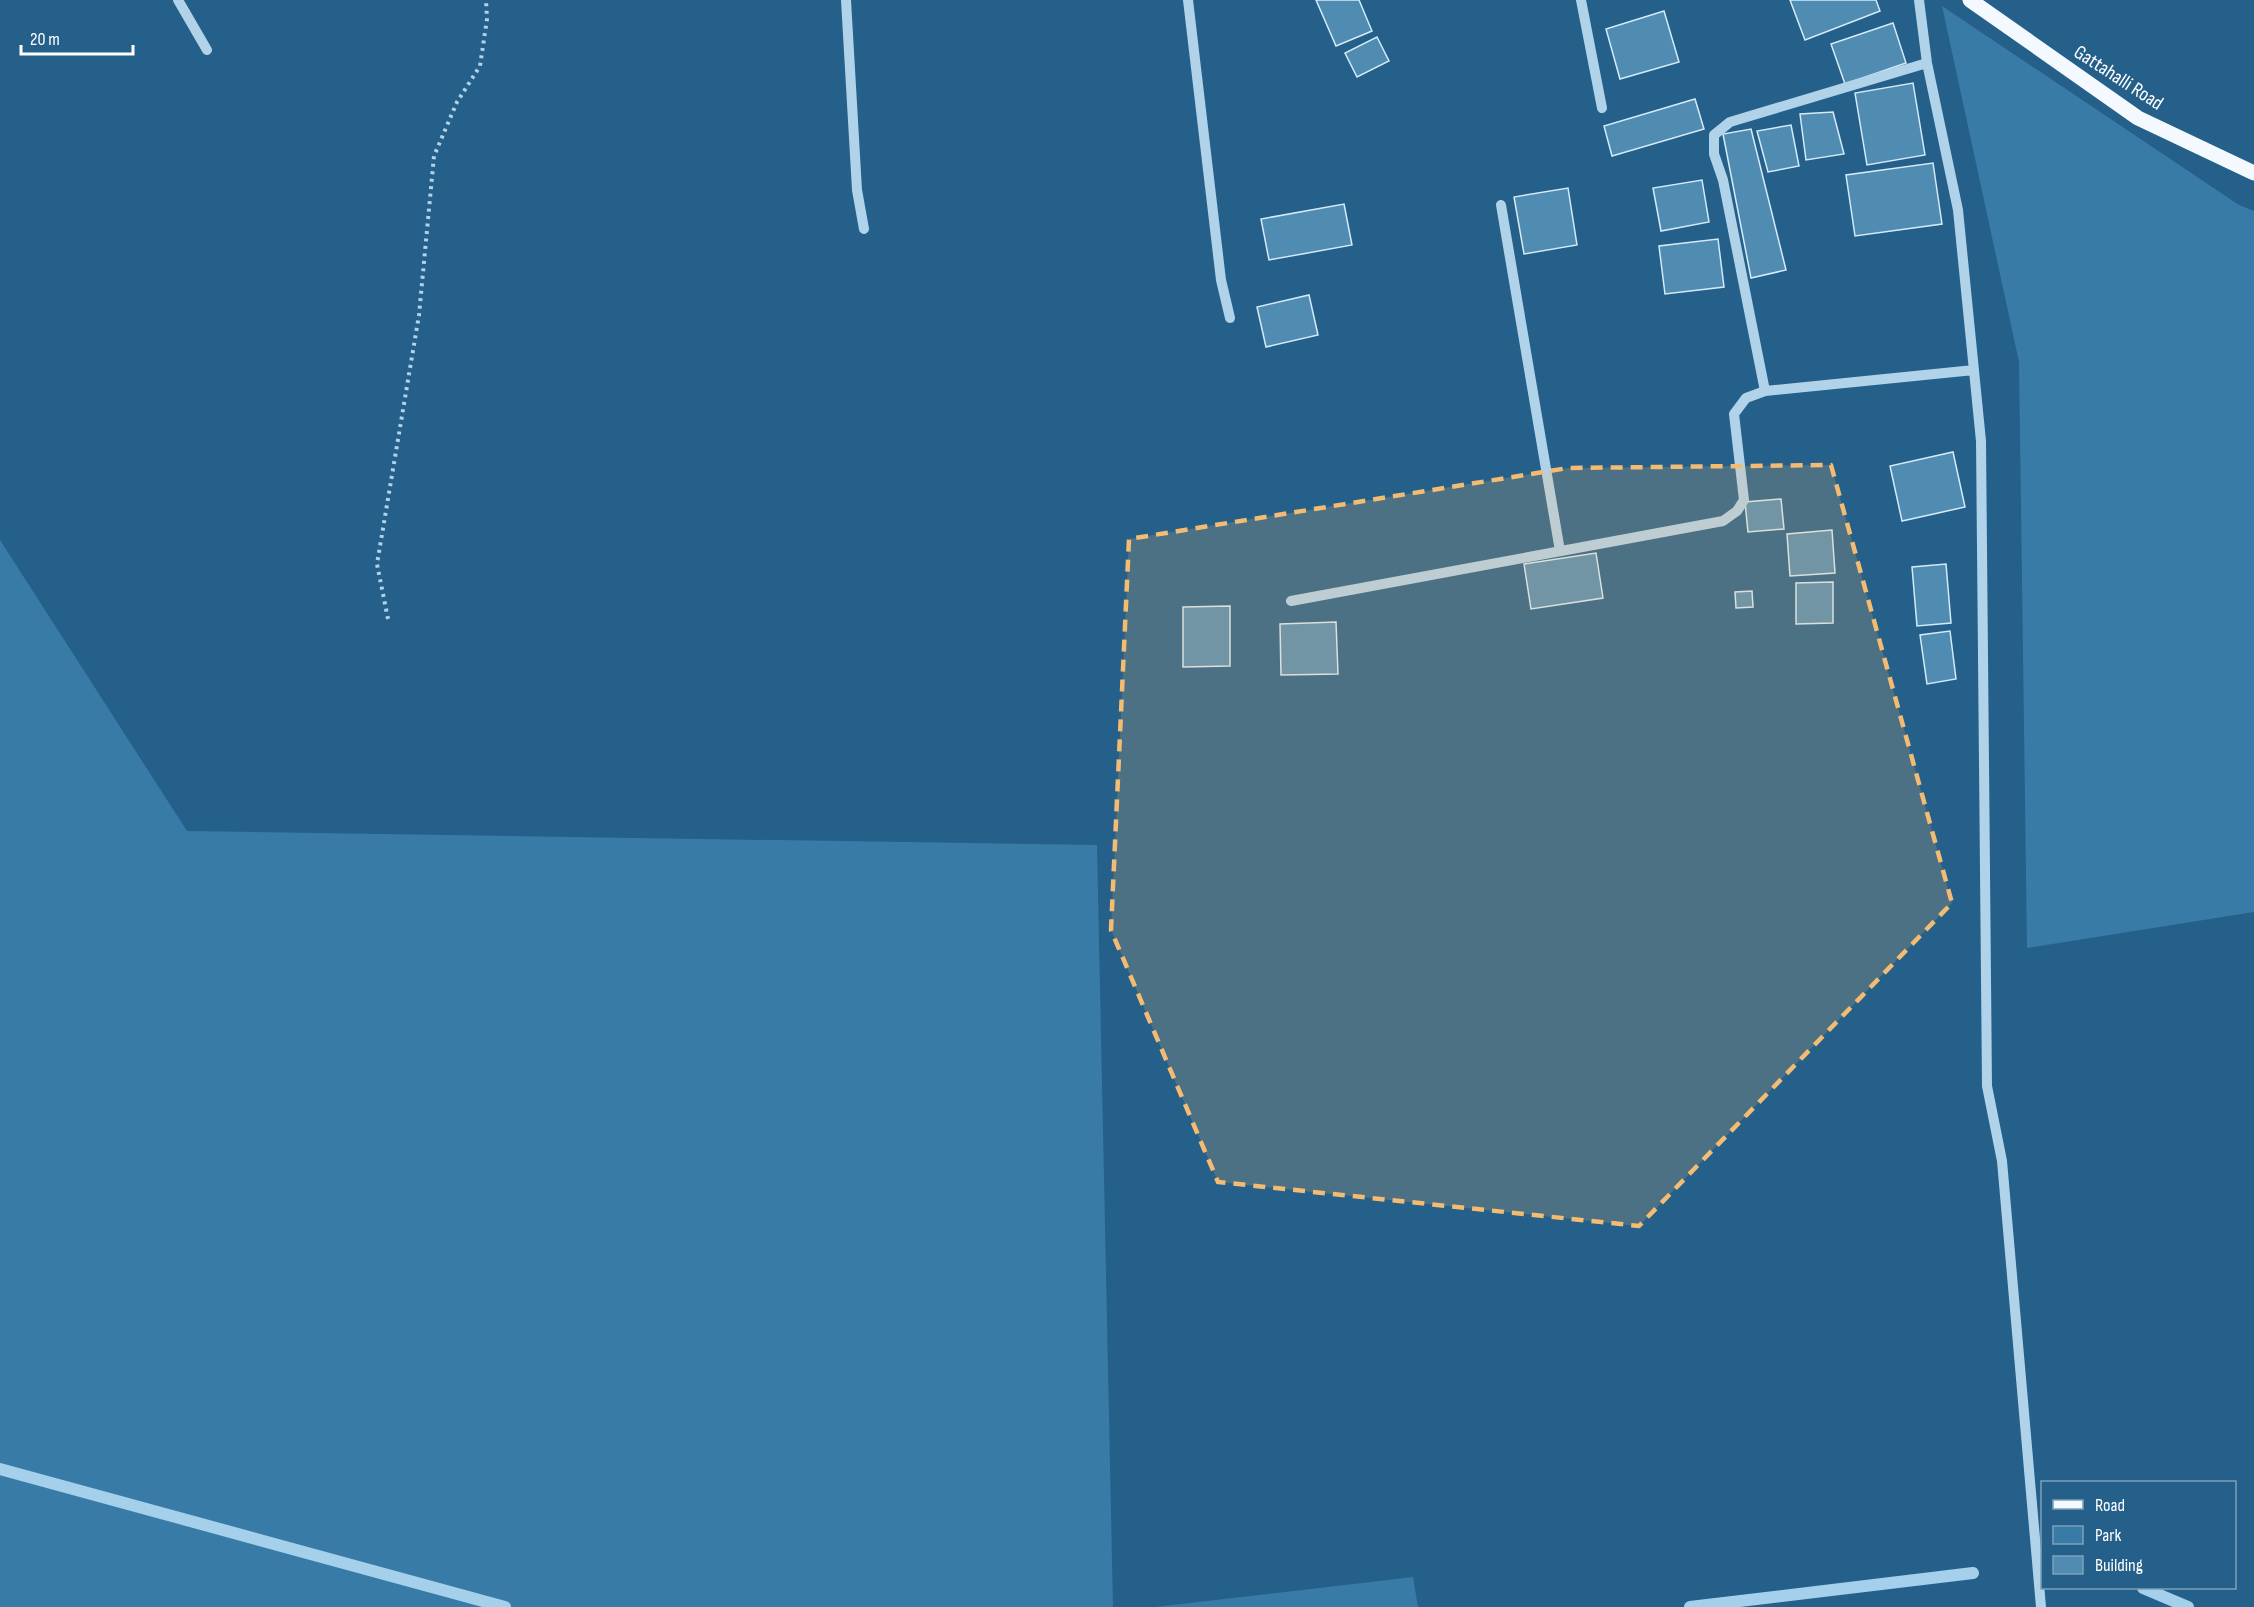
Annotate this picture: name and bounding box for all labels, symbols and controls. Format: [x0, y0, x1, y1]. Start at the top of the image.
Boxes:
scale bar [21, 18, 134, 56]
text: 20 m [30, 29, 60, 50]
street label: Gattahalli Road [2069, 40, 2168, 116]
legend [2041, 1481, 2236, 1589]
text: Road [2095, 1495, 2125, 1516]
text: Park [2095, 1525, 2121, 1546]
text: Building [2095, 1555, 2143, 1576]

